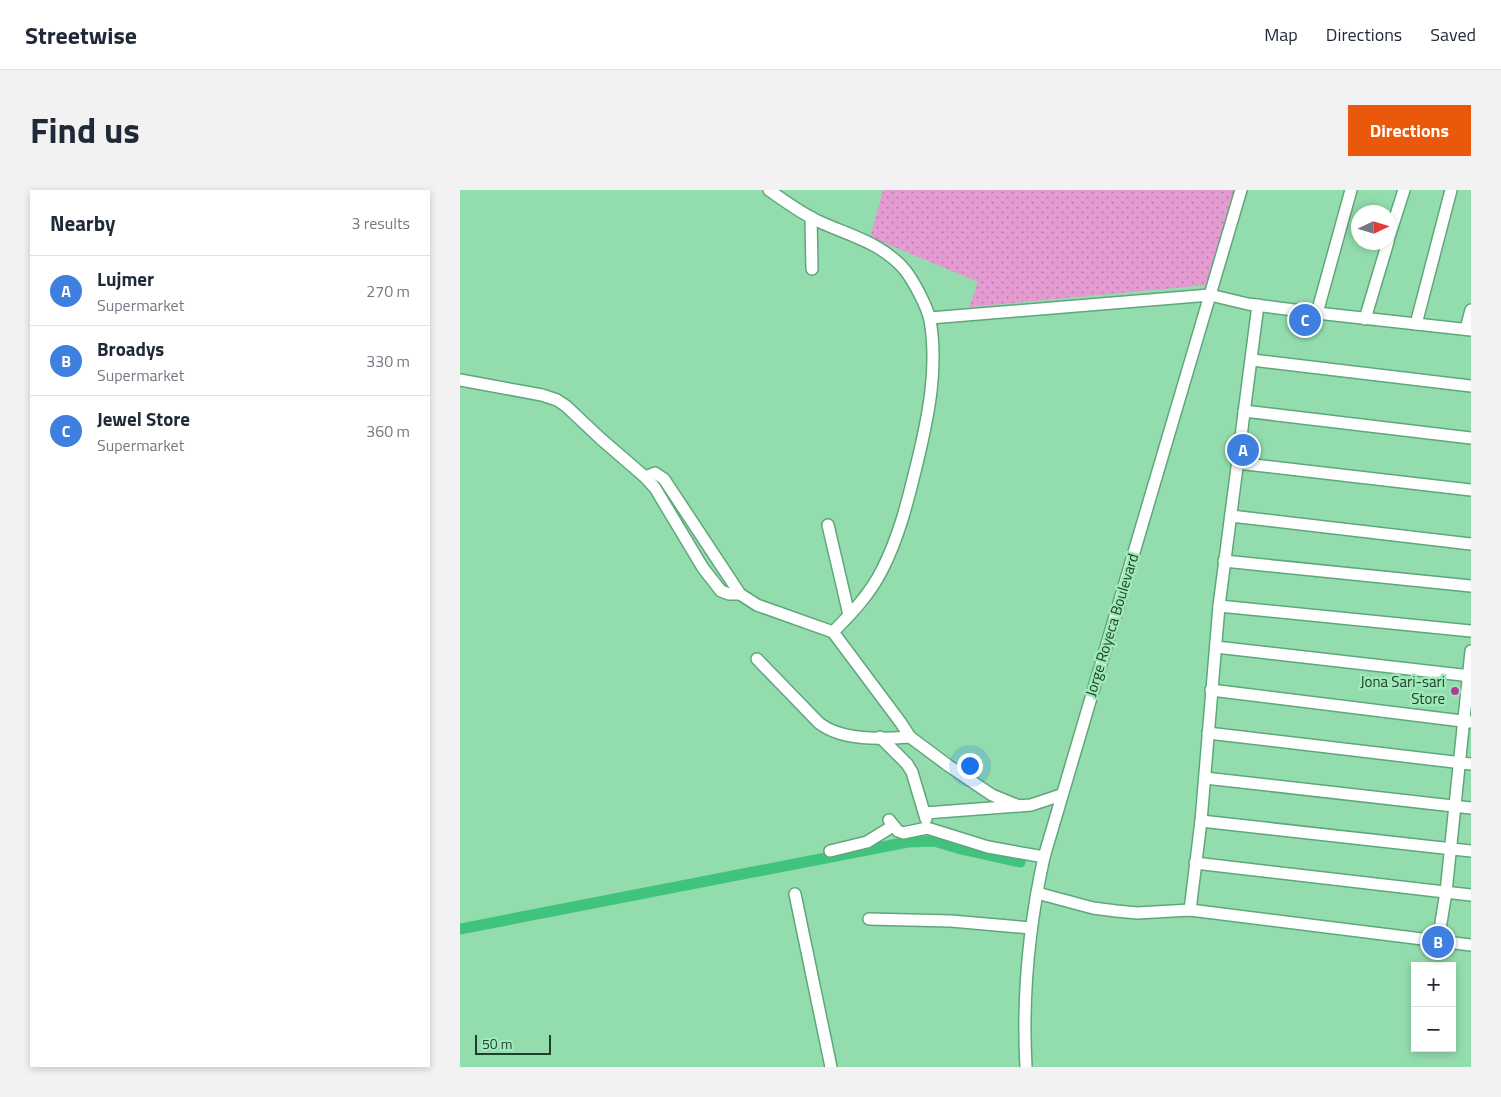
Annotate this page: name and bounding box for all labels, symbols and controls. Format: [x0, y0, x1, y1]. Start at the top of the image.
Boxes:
text: Streetwise [25, 17, 137, 53]
text: Map [1264, 21, 1298, 48]
text: Directions [1326, 21, 1402, 48]
text: Saved [1430, 21, 1476, 48]
text: Find us [30, 103, 140, 157]
button: Directions [1348, 105, 1471, 156]
north arrow [1351, 205, 1396, 250]
text: Nearby [50, 207, 115, 239]
text: 3 results [351, 211, 410, 235]
text: Lujmer [97, 264, 154, 293]
text: A [61, 279, 71, 303]
text: 270 m [366, 279, 410, 303]
text: Supermarket [97, 293, 184, 317]
pin: C [1289, 301, 1321, 339]
text: Broadys [97, 334, 164, 363]
text: B [61, 349, 71, 373]
text: 330 m [366, 349, 410, 373]
text: Supermarket [97, 363, 184, 387]
text: Jewel Store [97, 404, 190, 433]
text: C [62, 419, 70, 443]
text: 360 m [366, 419, 410, 443]
pin: A [1227, 431, 1259, 469]
text: Supermarket [97, 433, 184, 457]
street label: Jorge Royeca Boulevard [1079, 551, 1144, 699]
place label: Jona Sari-sari Store [1360, 670, 1445, 710]
marker: Jona Sari-sari Store [1449, 685, 1461, 697]
your location [957, 753, 983, 779]
pin: B [1422, 923, 1454, 961]
map controls [1411, 962, 1456, 1052]
button: + [1411, 962, 1456, 1007]
button: − [1411, 1007, 1456, 1052]
scale bar [475, 1032, 551, 1055]
text: 50 m [482, 1033, 512, 1054]

